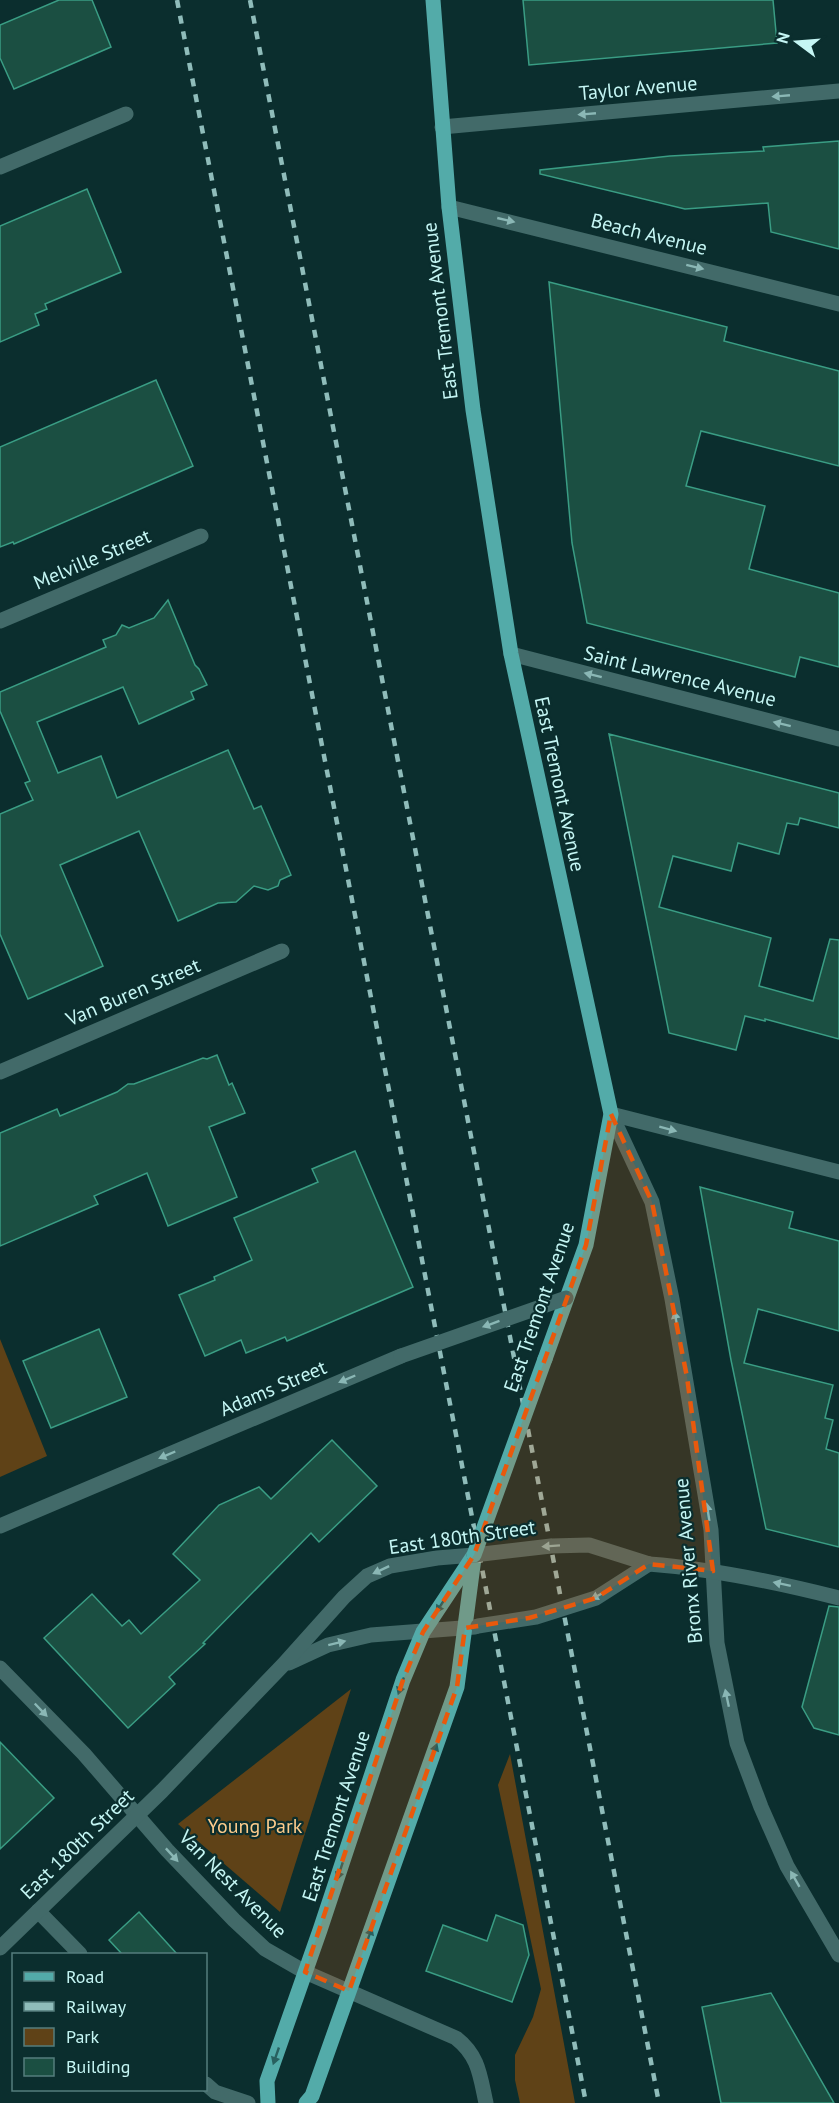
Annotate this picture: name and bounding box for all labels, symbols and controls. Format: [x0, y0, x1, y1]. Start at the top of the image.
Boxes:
north arrow [767, 12, 827, 72]
text: N [772, 30, 794, 46]
street label: Taylor Avenue [578, 70, 698, 106]
one-way arrow [771, 91, 790, 101]
one-way arrow [577, 109, 596, 119]
street label: Beach Avenue [588, 207, 710, 261]
one-way arrow [497, 216, 516, 225]
street label: East Tremont Avenue [416, 221, 464, 401]
one-way arrow [686, 263, 704, 273]
street label: Melville Street [29, 523, 155, 595]
street label: Saint Lawrence Avenue [581, 640, 779, 712]
one-way arrow [584, 670, 603, 680]
street label: East Tremont Avenue [529, 694, 591, 874]
one-way arrow [773, 719, 791, 728]
street label: Van Buren Street [61, 952, 204, 1032]
one-way arrow [659, 1125, 677, 1135]
street label: East Tremont Avenue [498, 1218, 580, 1396]
one-way arrow [671, 1310, 680, 1329]
one-way arrow [482, 1320, 500, 1330]
street label: Adams Street [216, 1354, 330, 1422]
one-way arrow [338, 1375, 356, 1384]
one-way arrow [158, 1450, 176, 1460]
street label: Bronx River Avenue [668, 1477, 708, 1645]
one-way arrow [703, 1503, 712, 1522]
street label: East 180th Street [387, 1514, 537, 1560]
one-way arrow [542, 1541, 561, 1551]
one-way arrow [372, 1566, 389, 1575]
one-way arrow [773, 1579, 792, 1588]
one-way arrow [590, 1590, 607, 1600]
one-way arrow [436, 1597, 447, 1613]
one-way arrow [328, 1637, 346, 1647]
one-way arrow [396, 1678, 406, 1696]
one-way arrow [721, 1688, 731, 1707]
one-way arrow [33, 1703, 47, 1717]
street label: East Tremont Avenue [296, 1727, 376, 1905]
one-way arrow [430, 1743, 440, 1761]
street label: East 180th Street [15, 1783, 139, 1905]
park label: Young Park [208, 1813, 303, 1839]
street label: Van Nest Avenue [173, 1824, 293, 1944]
one-way arrow [164, 1847, 178, 1861]
one-way arrow [334, 1863, 344, 1881]
one-way arrow [790, 1871, 800, 1888]
one-way arrow [365, 1927, 375, 1945]
legend [12, 1953, 207, 2091]
text: Road [66, 1965, 104, 1988]
text: Railway [66, 1995, 127, 2018]
text: Park [66, 2025, 99, 2048]
one-way arrow [270, 2047, 280, 2065]
text: Building [66, 2055, 130, 2078]

